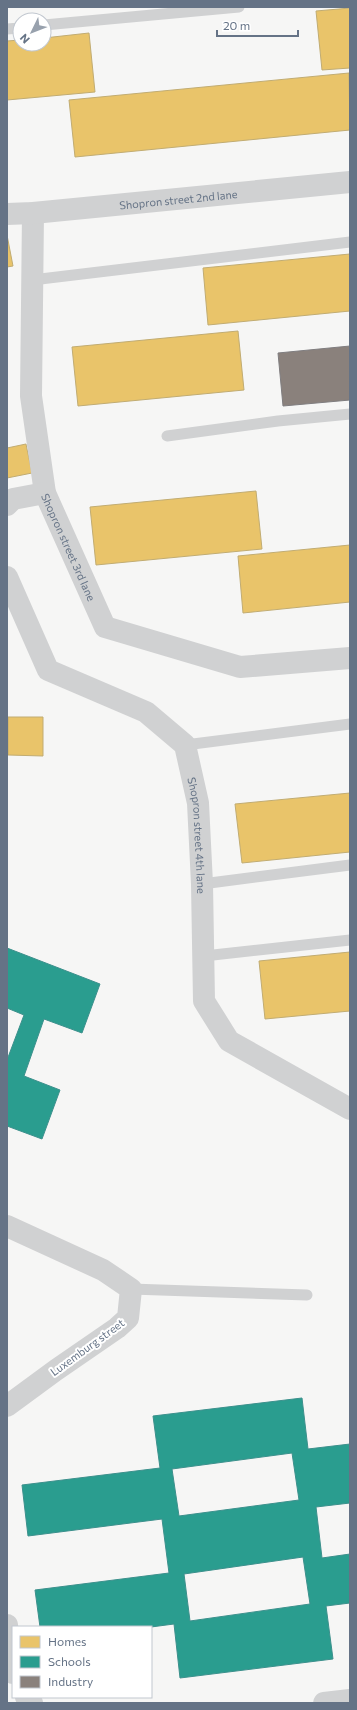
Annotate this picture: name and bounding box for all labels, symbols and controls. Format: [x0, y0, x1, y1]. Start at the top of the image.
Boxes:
north arrow [12, 12, 52, 52]
scale bar [217, 12, 298, 38]
text: 20 m [223, 18, 250, 32]
text: N [17, 32, 32, 47]
street label: Shopron street 2nd lane [119, 187, 238, 211]
street label: Shopron street 3rd lane [39, 491, 99, 603]
street label: Shopron street 4th lane [186, 776, 209, 894]
street label: Luxemburg street [47, 1316, 127, 1378]
legend [12, 1626, 152, 1698]
text: Homes [48, 1634, 86, 1648]
text: Schools [48, 1654, 91, 1668]
text: Industry [48, 1674, 93, 1688]

